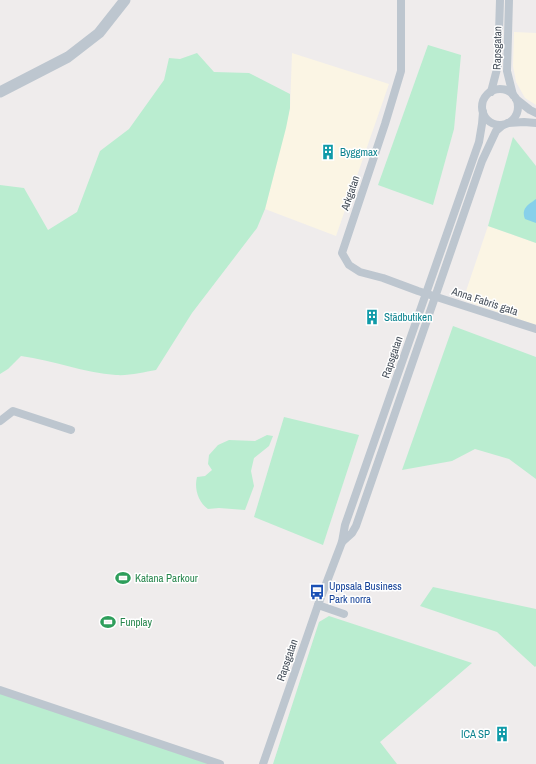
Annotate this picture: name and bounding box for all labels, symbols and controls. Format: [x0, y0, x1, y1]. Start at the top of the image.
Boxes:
street label: Rapsgatan [490, 26, 504, 70]
building icon: Byggmax [319, 143, 337, 161]
place label: Byggmax [340, 145, 378, 159]
street label: Arkgatan [337, 174, 362, 213]
street label: Anna Fabris gata [449, 283, 520, 318]
building icon: Städbutiken [363, 308, 381, 326]
place label: Städbutiken [384, 310, 432, 324]
street label: Rapsgatan [378, 334, 406, 380]
sports icon: Katana Parkour [114, 569, 132, 587]
place label: Katana Parkour [135, 571, 198, 585]
place label: Uppsala Business Park norra [329, 579, 402, 606]
bus stop icon: Uppsala Business Park norra [308, 583, 326, 601]
sports icon: Funplay [99, 613, 117, 631]
place label: Funplay [120, 615, 153, 629]
street label: Rapsgatan [273, 637, 301, 683]
building icon: ICA SP [493, 725, 511, 743]
place label: ICA SP [461, 727, 490, 741]

